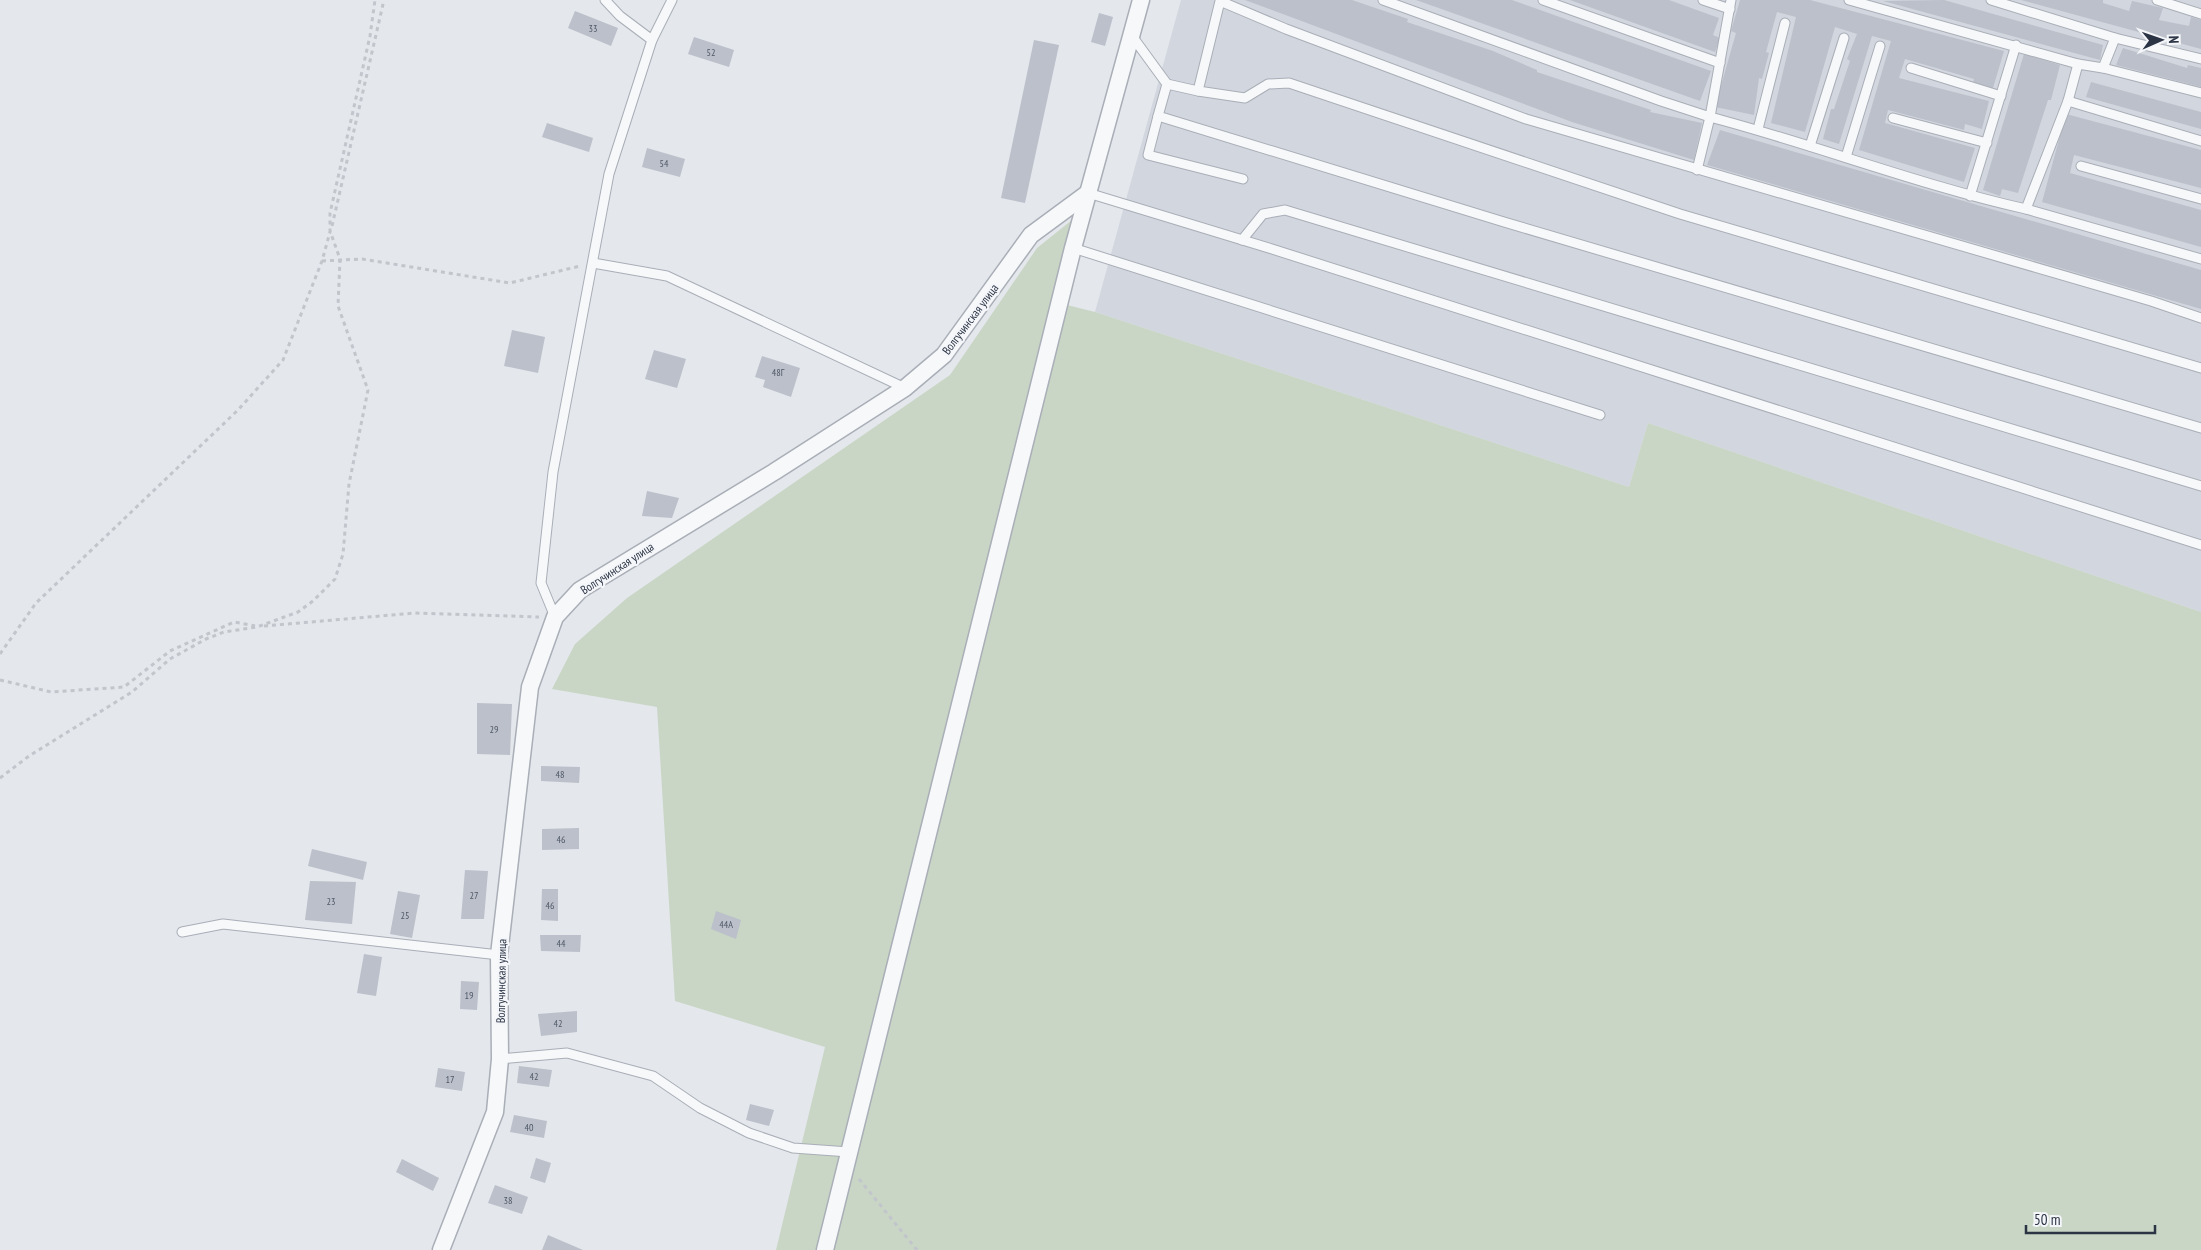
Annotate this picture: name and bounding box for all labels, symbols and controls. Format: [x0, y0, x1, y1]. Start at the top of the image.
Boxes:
north arrow [2136, 15, 2186, 65]
house number: 33 [589, 22, 598, 35]
text: N [2165, 35, 2183, 44]
house number: 52 [707, 46, 716, 59]
house number: 54 [660, 157, 669, 170]
street label: Волгучинская улица [939, 281, 1002, 357]
house number: 48Г [772, 366, 785, 379]
street label: Волгучинская улица [577, 539, 657, 597]
house number: 29 [490, 723, 499, 736]
house number: 48 [556, 768, 565, 781]
house number: 46 [557, 833, 566, 846]
house number: 27 [470, 889, 479, 902]
house number: 23 [327, 895, 336, 908]
house number: 46 [546, 899, 555, 912]
house number: 25 [401, 909, 410, 922]
house number: 44А [719, 918, 733, 931]
house number: 44 [557, 937, 566, 950]
street label: Волгучинская улица [493, 938, 509, 1023]
house number: 19 [465, 989, 474, 1002]
house number: 42 [554, 1017, 563, 1030]
house number: 42 [530, 1070, 539, 1083]
house number: 17 [446, 1073, 455, 1086]
house number: 40 [525, 1121, 534, 1134]
house number: 38 [504, 1194, 513, 1207]
scale bar [2026, 1202, 2155, 1234]
text: 50 m [2034, 1210, 2060, 1229]

